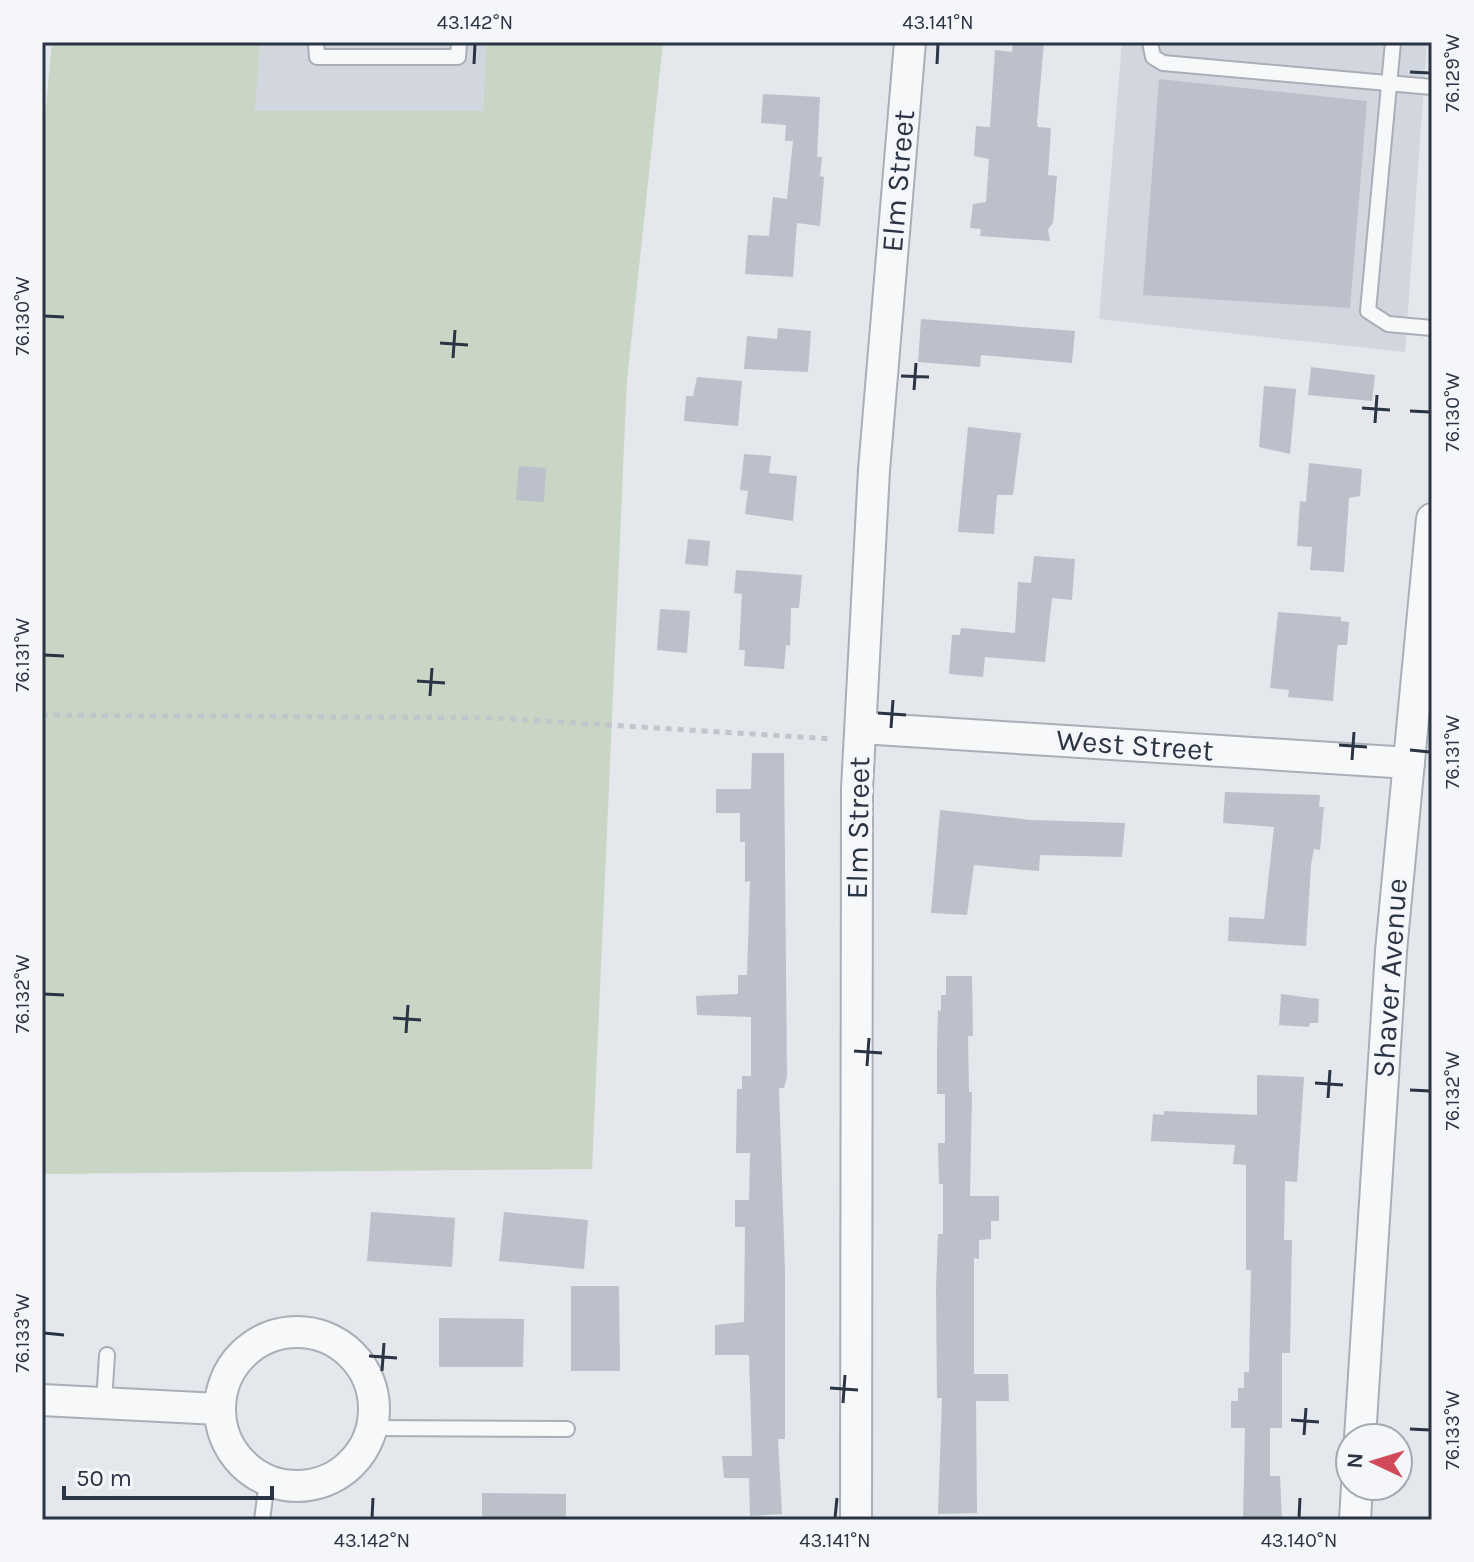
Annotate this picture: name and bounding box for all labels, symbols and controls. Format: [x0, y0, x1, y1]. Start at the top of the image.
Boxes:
text: 43.142°N [437, 11, 513, 34]
text: 43.141°N [902, 11, 974, 34]
text: 76.129°W [1441, 33, 1464, 112]
street label: Elm Street [874, 108, 922, 254]
text: 76.130°W [11, 276, 34, 356]
text: 76.130°W [1441, 372, 1464, 452]
text: 76.131°W [11, 618, 34, 692]
text: 76.131°W [1441, 715, 1464, 789]
street label: West Street [1055, 722, 1215, 768]
street label: Elm Street [839, 756, 877, 900]
street label: Shaver Avenue [1365, 877, 1415, 1079]
text: 76.132°W [11, 954, 34, 1034]
text: 76.132°W [1441, 1051, 1464, 1131]
text: 76.133°W [11, 1293, 34, 1373]
text: 76.133°W [1441, 1390, 1464, 1470]
north arrow [1334, 1422, 1414, 1502]
scale bar [64, 1450, 272, 1500]
text: N [1342, 1452, 1369, 1469]
text: 50 m [76, 1464, 132, 1492]
text: 43.142°N [334, 1529, 410, 1552]
text: 43.141°N [799, 1529, 871, 1552]
text: 43.140°N [1261, 1529, 1337, 1552]

